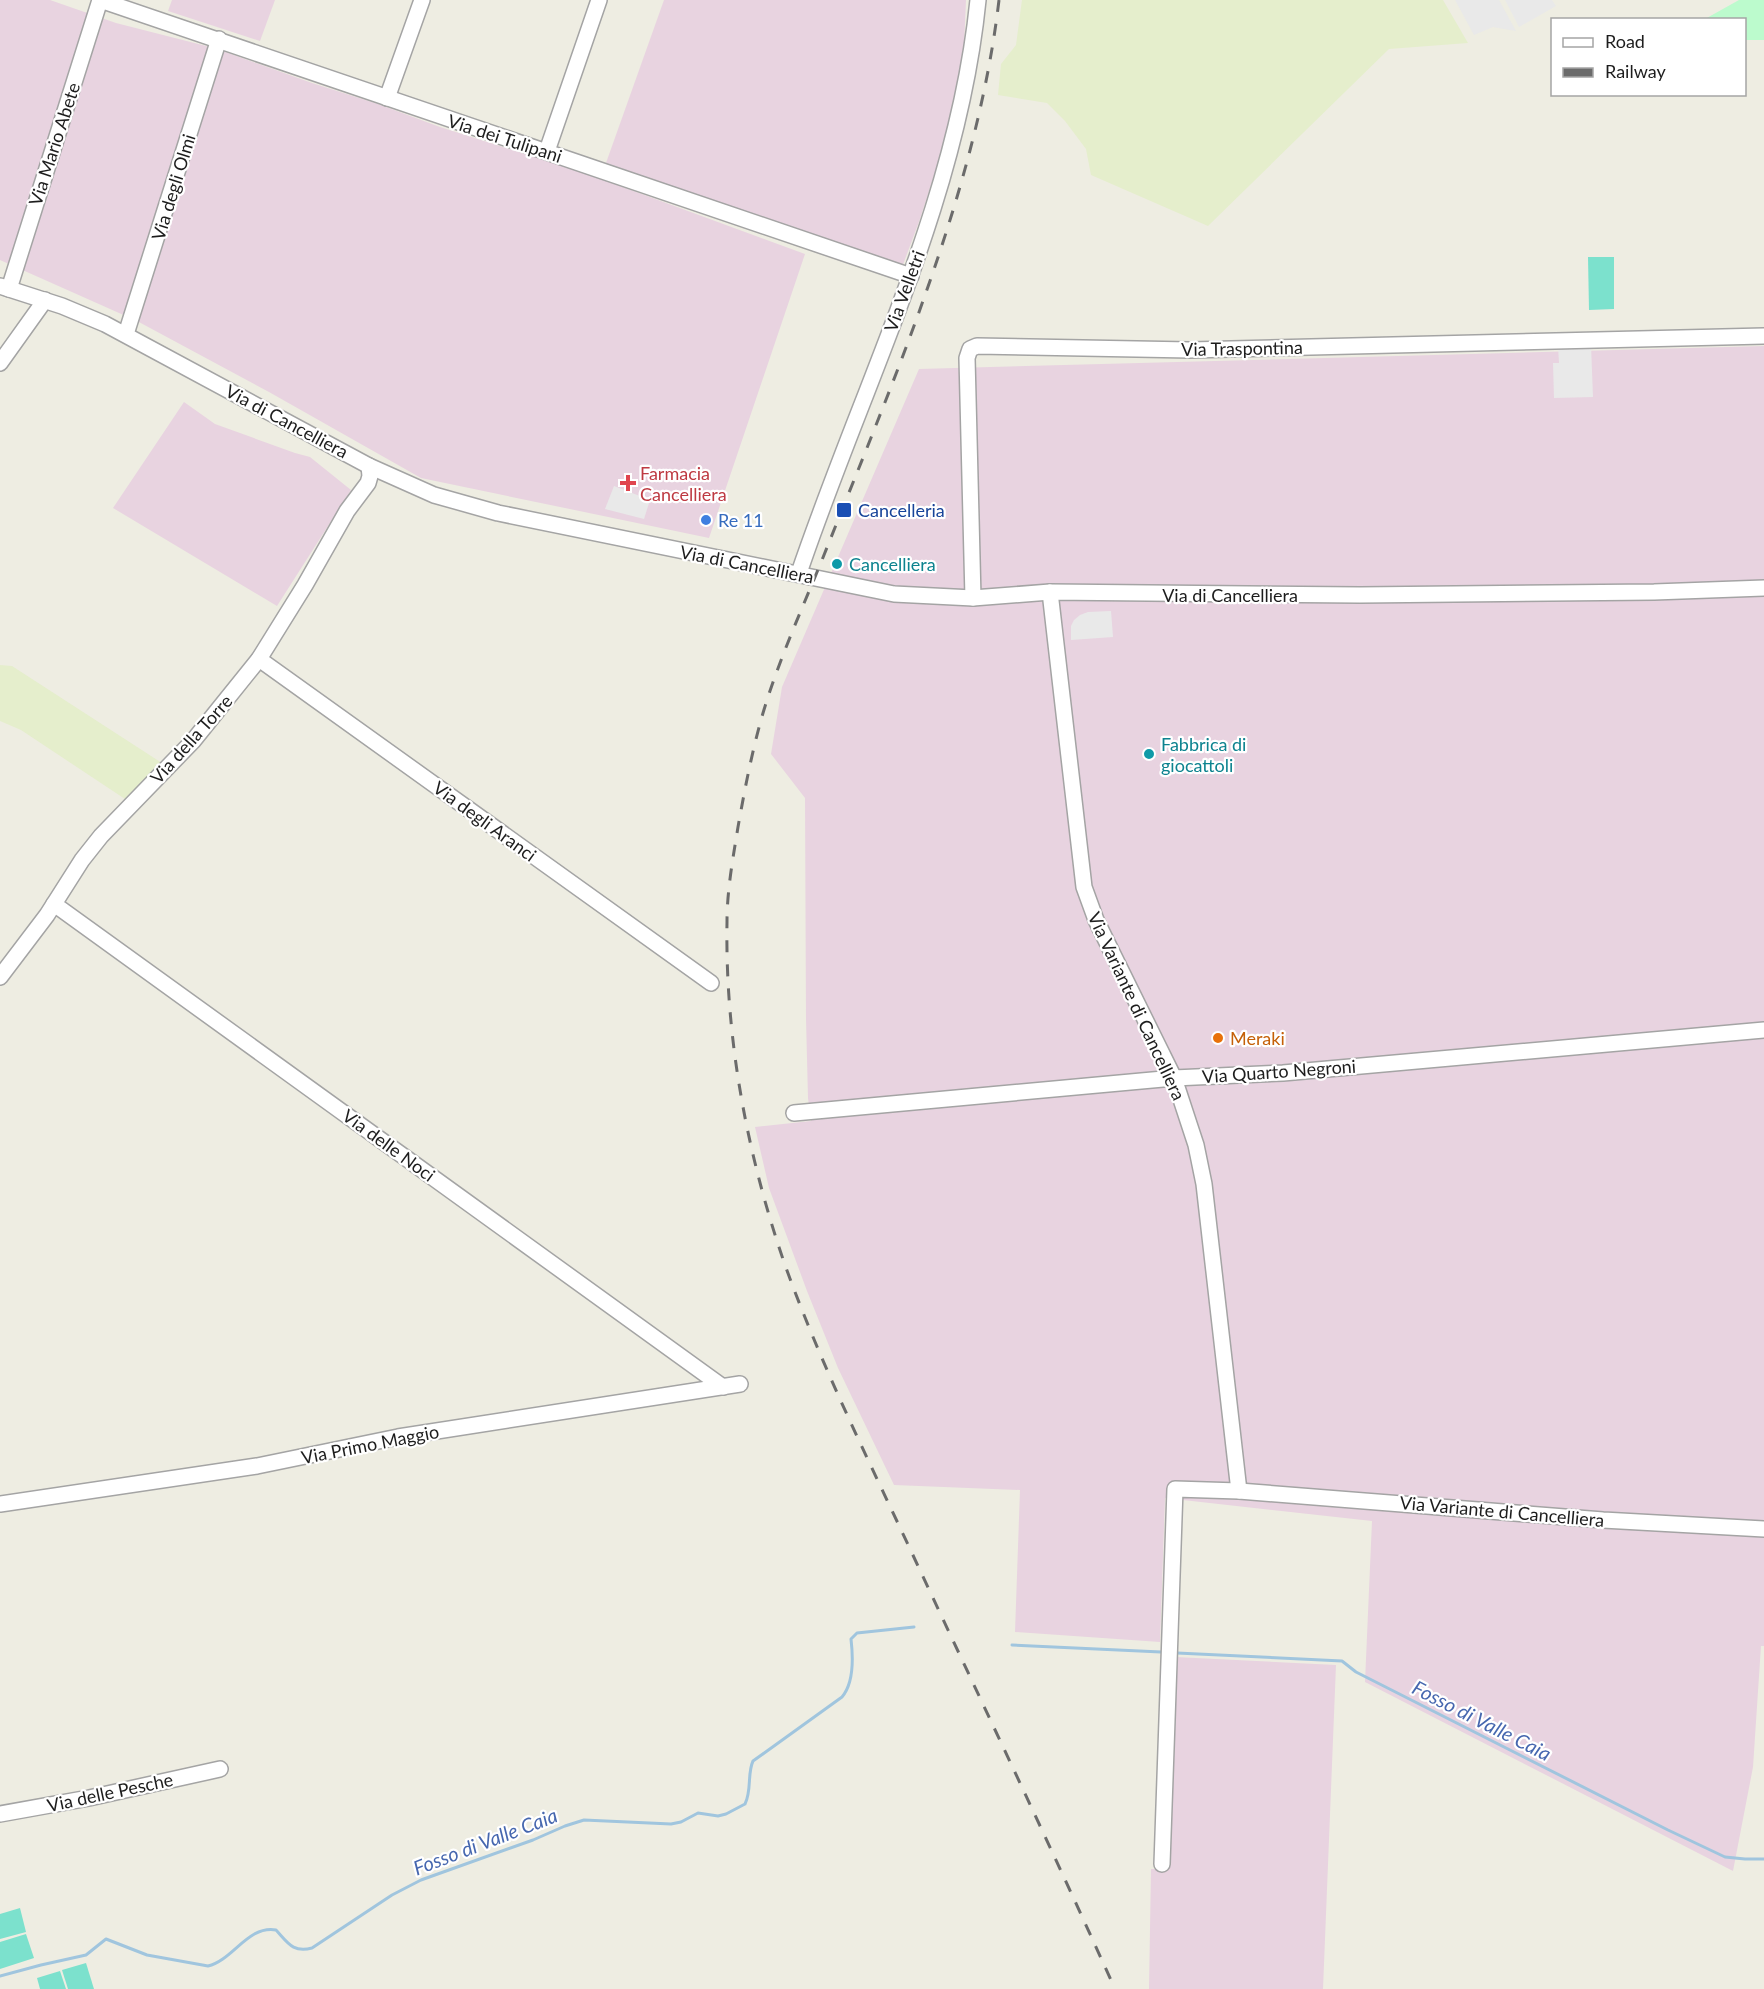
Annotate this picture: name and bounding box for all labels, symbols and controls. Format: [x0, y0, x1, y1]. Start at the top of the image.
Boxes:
legend [1551, 18, 1746, 96]
text: Road [1605, 30, 1645, 52]
text: Railway [1605, 60, 1666, 82]
street label: Via Mario Abete [24, 80, 84, 208]
street label: Via dei Tulipani [445, 109, 565, 167]
street label: Via degli Olmi [146, 131, 200, 243]
street label: Via Velletri [879, 247, 929, 335]
street label: Via Traspontina [1181, 336, 1303, 360]
street label: Via di Cancelliera [222, 379, 352, 463]
place label: Farmacia Cancelliera [640, 462, 727, 505]
marker: Farmacia Cancelliera [621, 476, 635, 490]
place label: Cancelleria [858, 499, 945, 521]
marker: Cancelleria [835, 501, 853, 519]
place label: Re 11 [718, 509, 764, 531]
marker: Re 11 [699, 513, 713, 527]
street label: Via di Cancelliera [678, 540, 816, 588]
place label: Cancelliera [849, 553, 936, 575]
marker: Cancelliera [830, 557, 844, 571]
street label: Via di Cancelliera [1162, 584, 1298, 606]
street label: Via della Torre [145, 690, 237, 788]
place label: Fabbrica di giocattoli [1161, 733, 1246, 776]
marker: Fabbrica di giocattoli [1142, 747, 1156, 761]
street label: Via degli Aranci [429, 776, 541, 866]
street label: Via Variante di Cancelliera [1084, 908, 1190, 1104]
place label: Meraki [1230, 1027, 1285, 1049]
marker: Meraki [1211, 1031, 1225, 1045]
street label: Via Quarto Negroni [1201, 1055, 1357, 1087]
street label: Via delle Noci [339, 1104, 439, 1186]
street label: Via Primo Maggio [299, 1420, 441, 1468]
street label: Via Variante di Cancelliera [1399, 1491, 1605, 1531]
water label: Fosso di Valle Caia [1409, 1675, 1555, 1765]
street label: Via delle Pesche [45, 1768, 175, 1816]
water label: Fosso di Valle Caia [410, 1802, 560, 1880]

